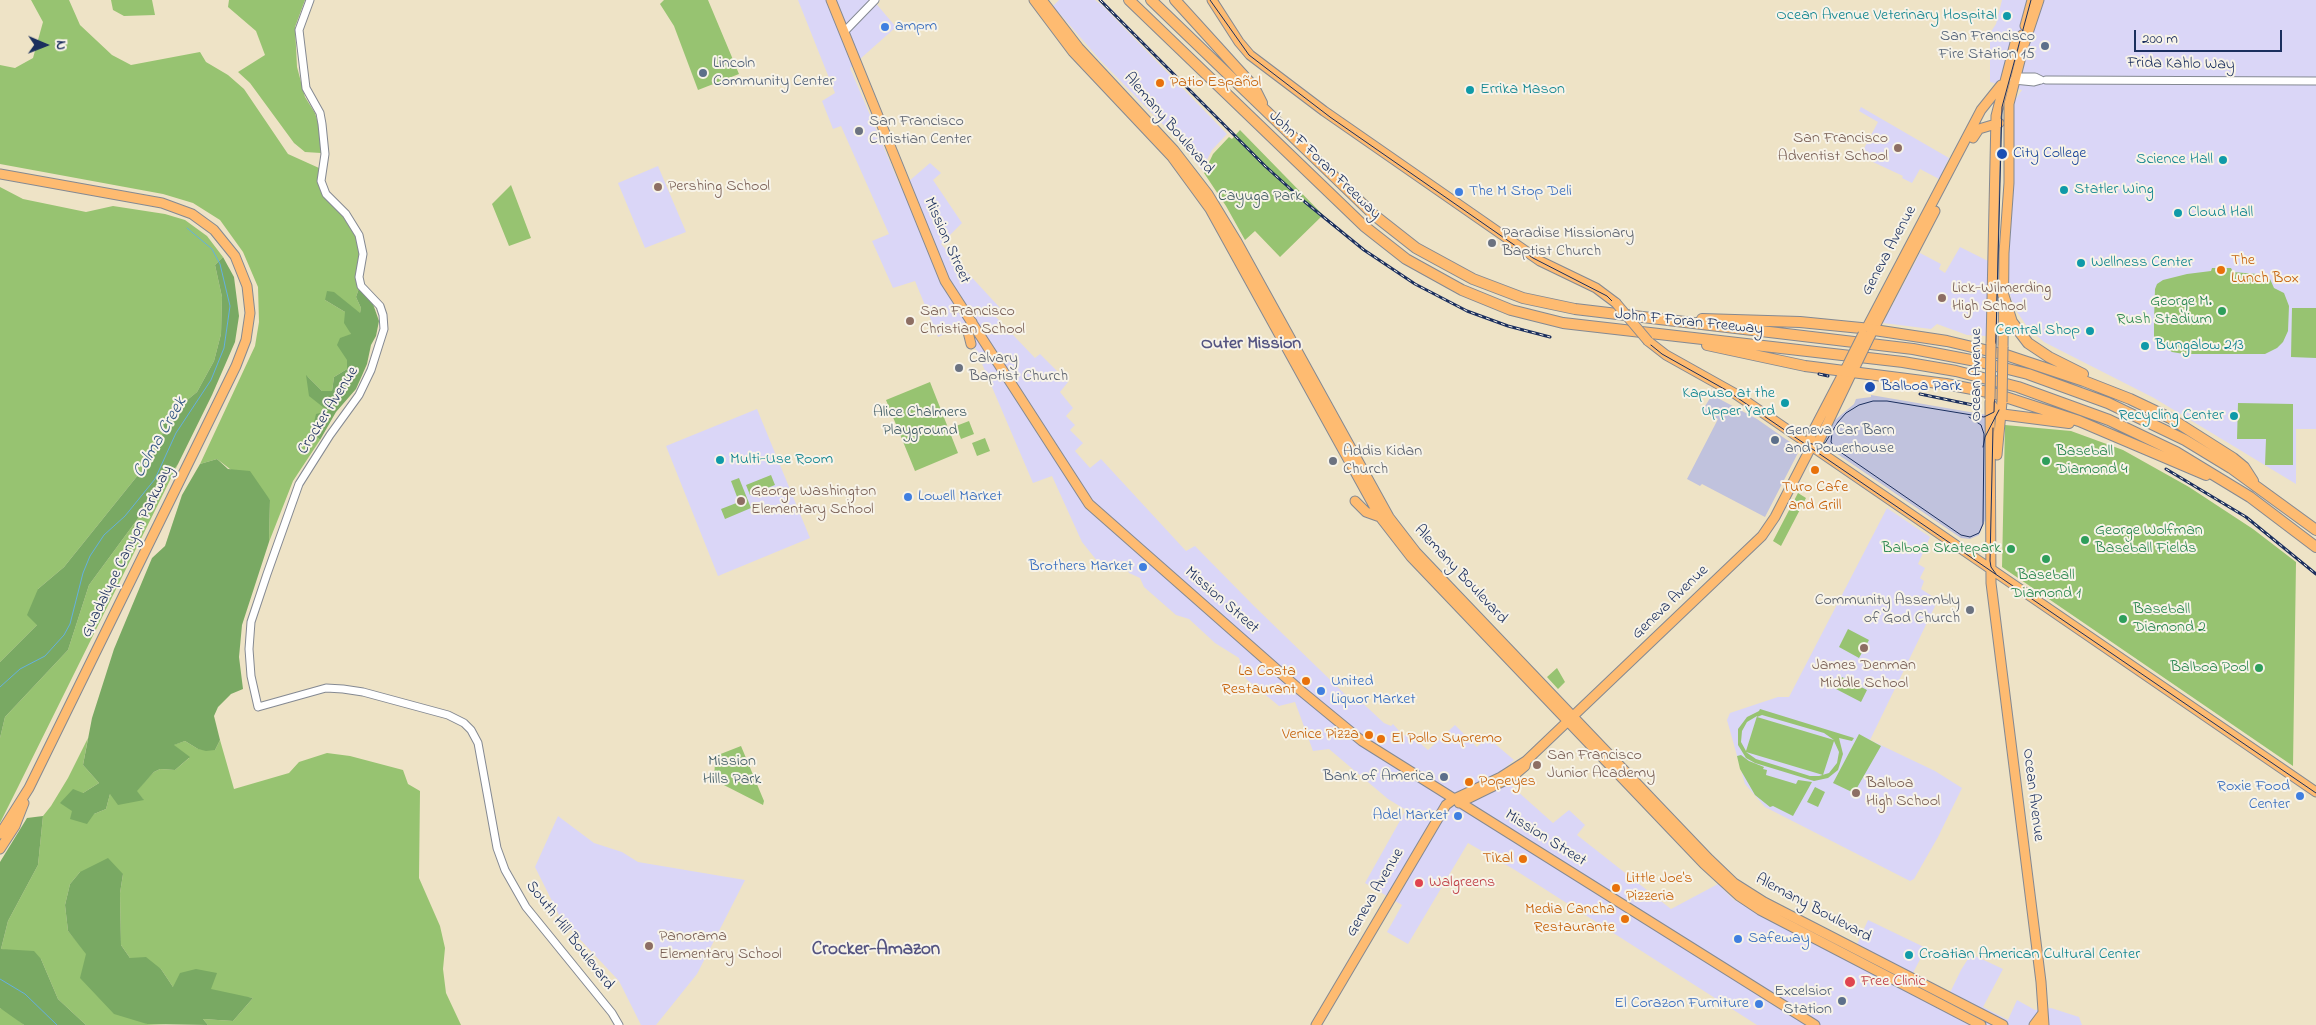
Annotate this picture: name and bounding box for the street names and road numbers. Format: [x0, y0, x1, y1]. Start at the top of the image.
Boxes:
street label: Frida Kahlo Way [2127, 54, 2235, 76]
street label: Alemany Boulevard [1119, 69, 1217, 179]
street label: John F Foran Freeway [1264, 107, 1384, 225]
street label: Mission Street [918, 195, 974, 287]
street label: Geneva Avenue [1858, 203, 1922, 299]
street label: John F Foran Freeway [1614, 306, 1764, 340]
street label: Ocean Avenue [1967, 328, 1987, 422]
street label: Crocker Avenue [294, 363, 364, 459]
street label: Guadalupe Canyon Parkway [78, 463, 178, 641]
street label: Alemany Boulevard [1409, 522, 1511, 628]
street label: Geneva Avenue [1629, 562, 1713, 644]
street label: Mission Street [1180, 563, 1262, 639]
street label: Ocean Avenue [2017, 748, 2047, 842]
street label: Mission Street [1501, 806, 1589, 872]
street label: Geneva Avenue [1343, 845, 1409, 941]
street label: Alemany Boulevard [1752, 870, 1874, 948]
street label: South Hill Boulevard [520, 878, 618, 994]

